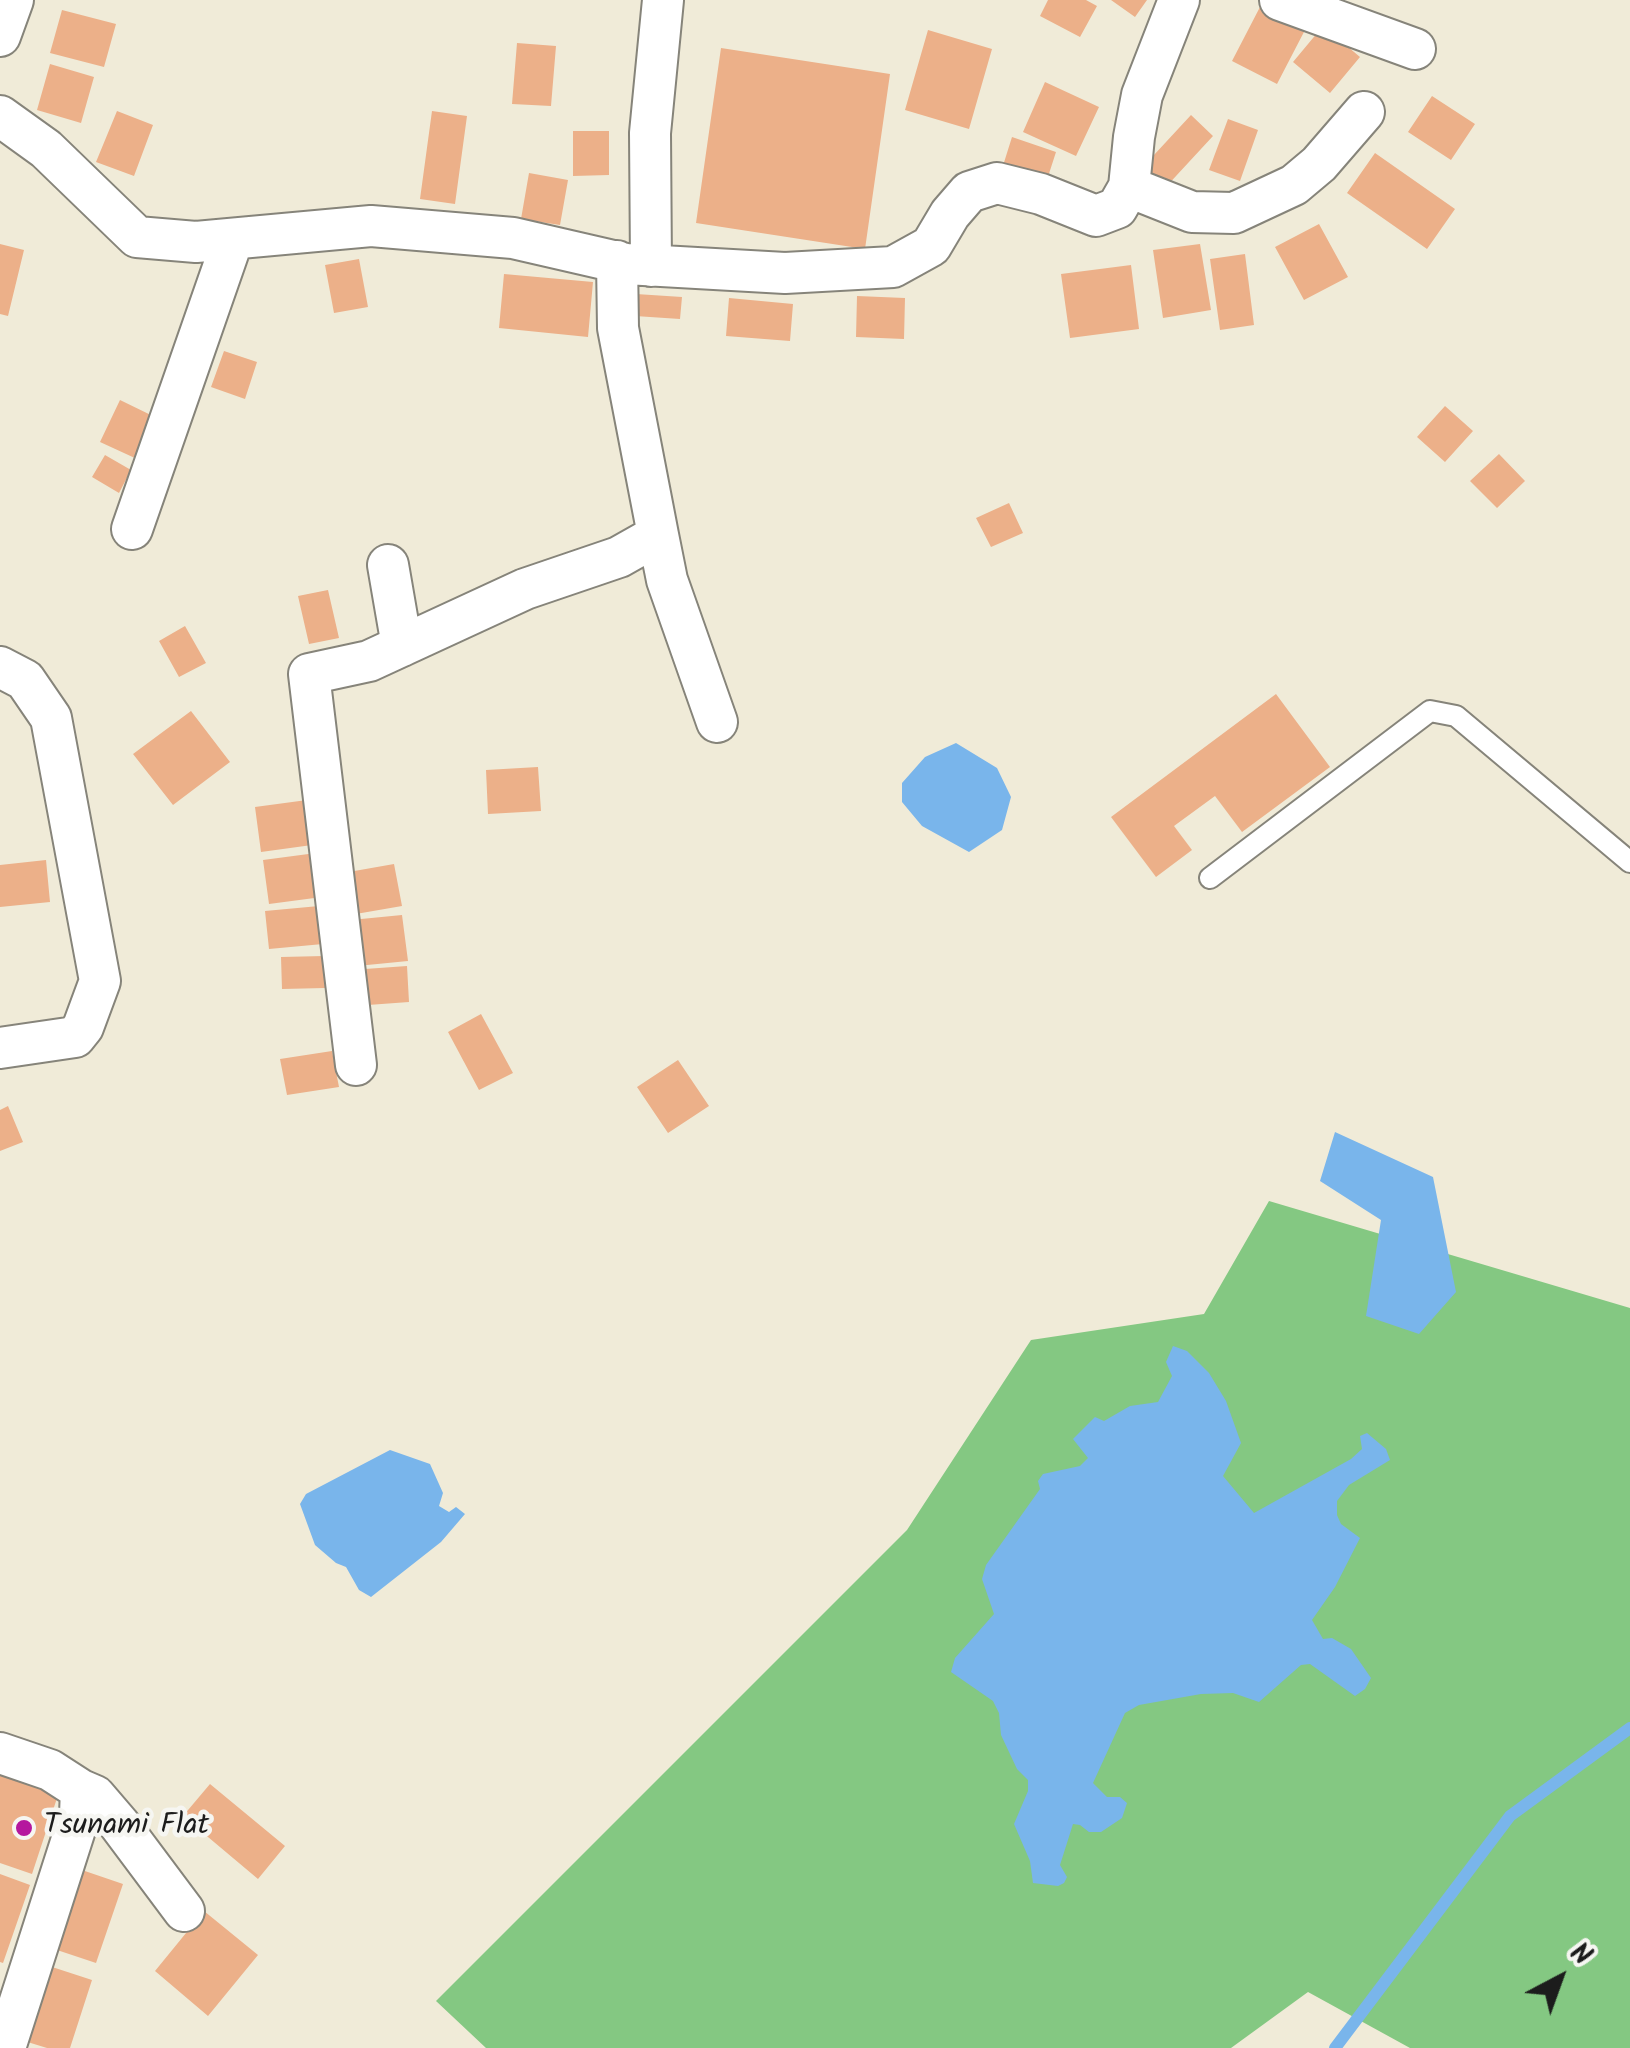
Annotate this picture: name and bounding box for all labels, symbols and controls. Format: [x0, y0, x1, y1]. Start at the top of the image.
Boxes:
place label: Tsunami Flat [44, 1810, 209, 1846]
marker: Tsunami Flat [13, 1817, 35, 1839]
north arrow [1510, 1928, 1610, 2028]
text: N [1559, 1932, 1601, 1978]

